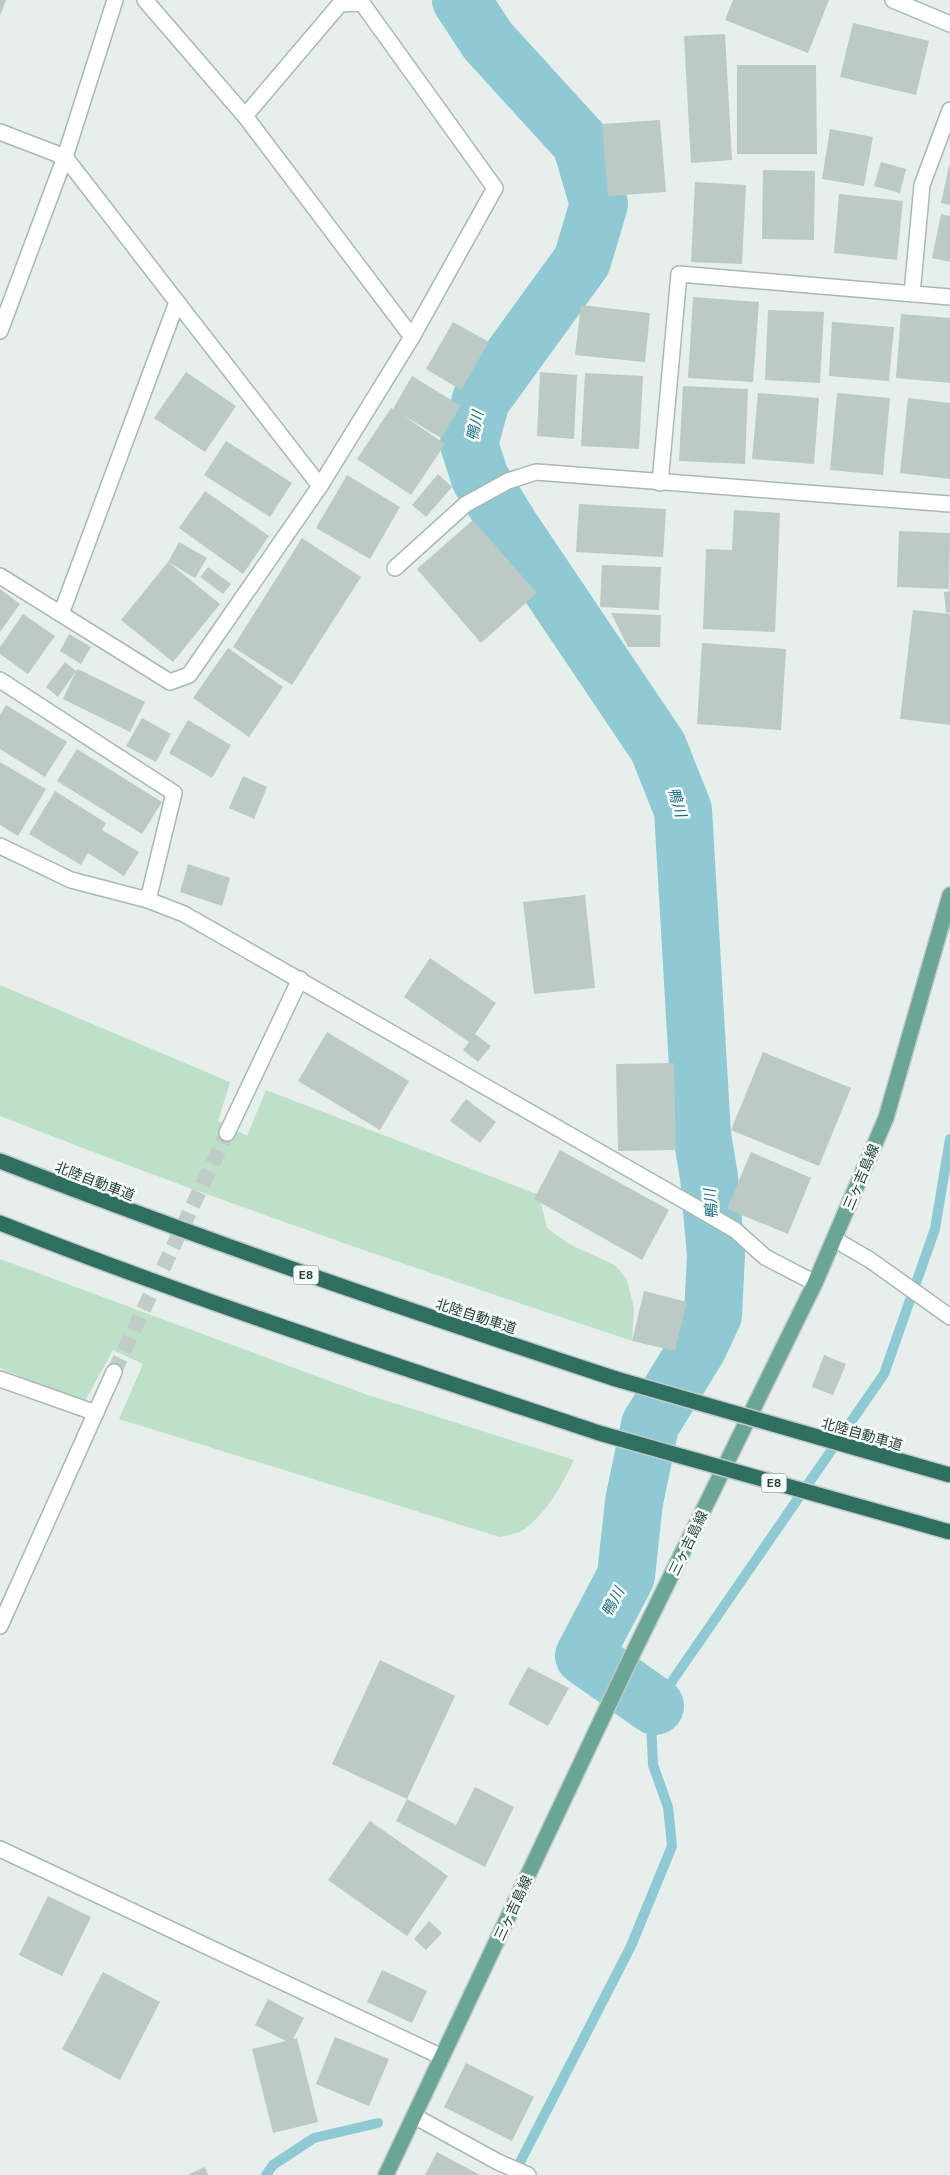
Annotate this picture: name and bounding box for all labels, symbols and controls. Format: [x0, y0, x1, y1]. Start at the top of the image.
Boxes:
water label: 鴨川 [462, 407, 488, 443]
water label: 鴨川 [663, 785, 691, 821]
street label: 三ヶ吉島線 [839, 1141, 883, 1213]
street label: 北陸自動車道 [53, 1158, 137, 1204]
water label: 鴨川 [700, 1186, 722, 1220]
road number: E8 [294, 1266, 318, 1284]
street label: 北陸自動車道 [433, 1294, 519, 1338]
street label: 北陸自動車道 [819, 1414, 905, 1454]
road number: E8 [762, 1474, 786, 1492]
street label: 三ヶ吉島線 [665, 1508, 711, 1578]
water label: 鴨川 [597, 1582, 630, 1620]
street label: 三ヶ吉島線 [490, 1872, 536, 1944]

